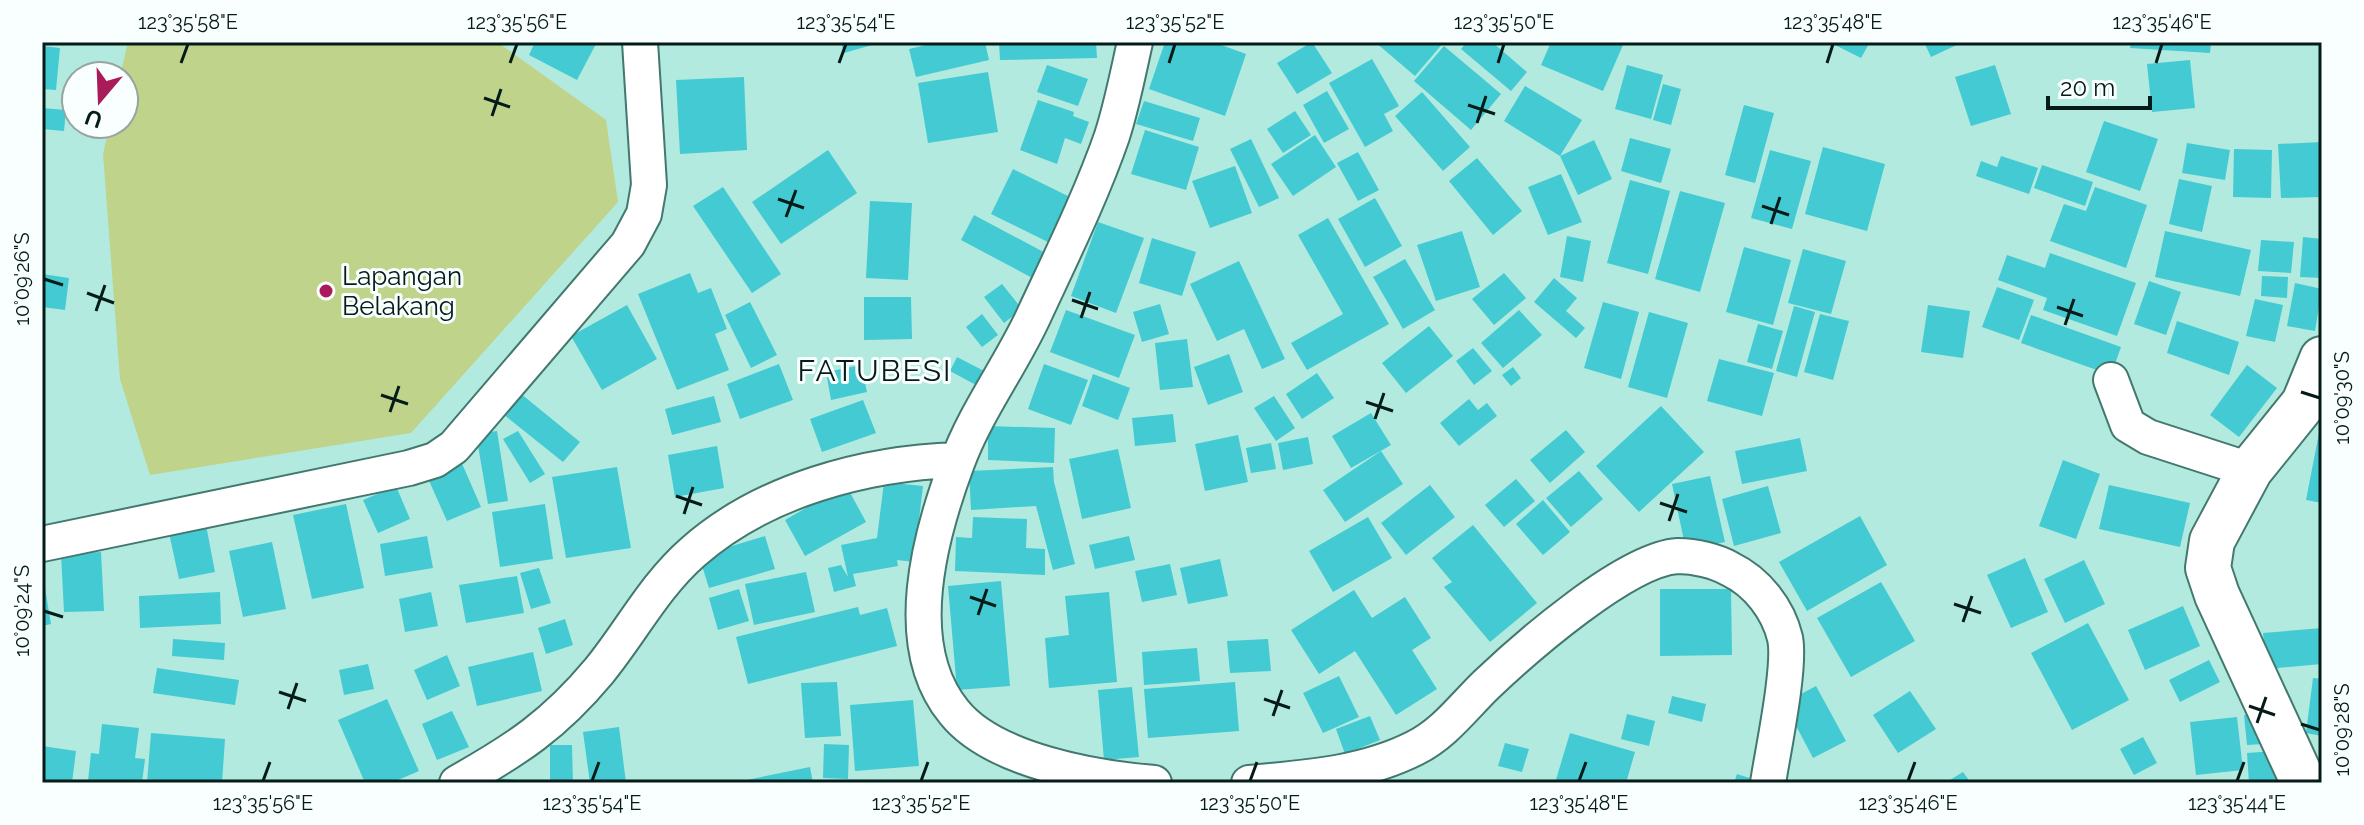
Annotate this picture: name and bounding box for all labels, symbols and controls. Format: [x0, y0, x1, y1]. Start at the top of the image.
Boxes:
text: 123°35'58"E [138, 10, 238, 34]
text: 123°35'56"E [467, 10, 567, 34]
text: 123°35'54"E [796, 10, 896, 34]
text: 123°35'52"E [1126, 10, 1224, 34]
text: 123°35'50"E [1454, 10, 1554, 34]
text: 123°35'48"E [1784, 10, 1882, 34]
text: 123°35'46"E [2112, 10, 2212, 34]
north arrow [60, 60, 140, 140]
scale bar [2048, 60, 2150, 110]
text: 20 m [2060, 73, 2115, 102]
text: U [81, 104, 106, 134]
text: 10°09'26"S [10, 232, 34, 326]
place label: Lapangan Belakang [342, 261, 462, 321]
marker: Lapangan Belakang [317, 282, 335, 300]
text: 10°09'30"S [2330, 351, 2354, 445]
district label: FATUBESI [798, 353, 952, 388]
text: 10°09'24"S [10, 565, 34, 657]
text: 10°09'28"S [2330, 683, 2354, 777]
text: 123°35'56"E [213, 791, 313, 815]
text: 123°35'54"E [542, 791, 642, 815]
text: 123°35'52"E [872, 791, 970, 815]
text: 123°35'50"E [1200, 791, 1300, 815]
text: 123°35'48"E [1530, 791, 1628, 815]
text: 123°35'46"E [1858, 791, 1958, 815]
text: 123°35'44"E [2188, 791, 2286, 815]

